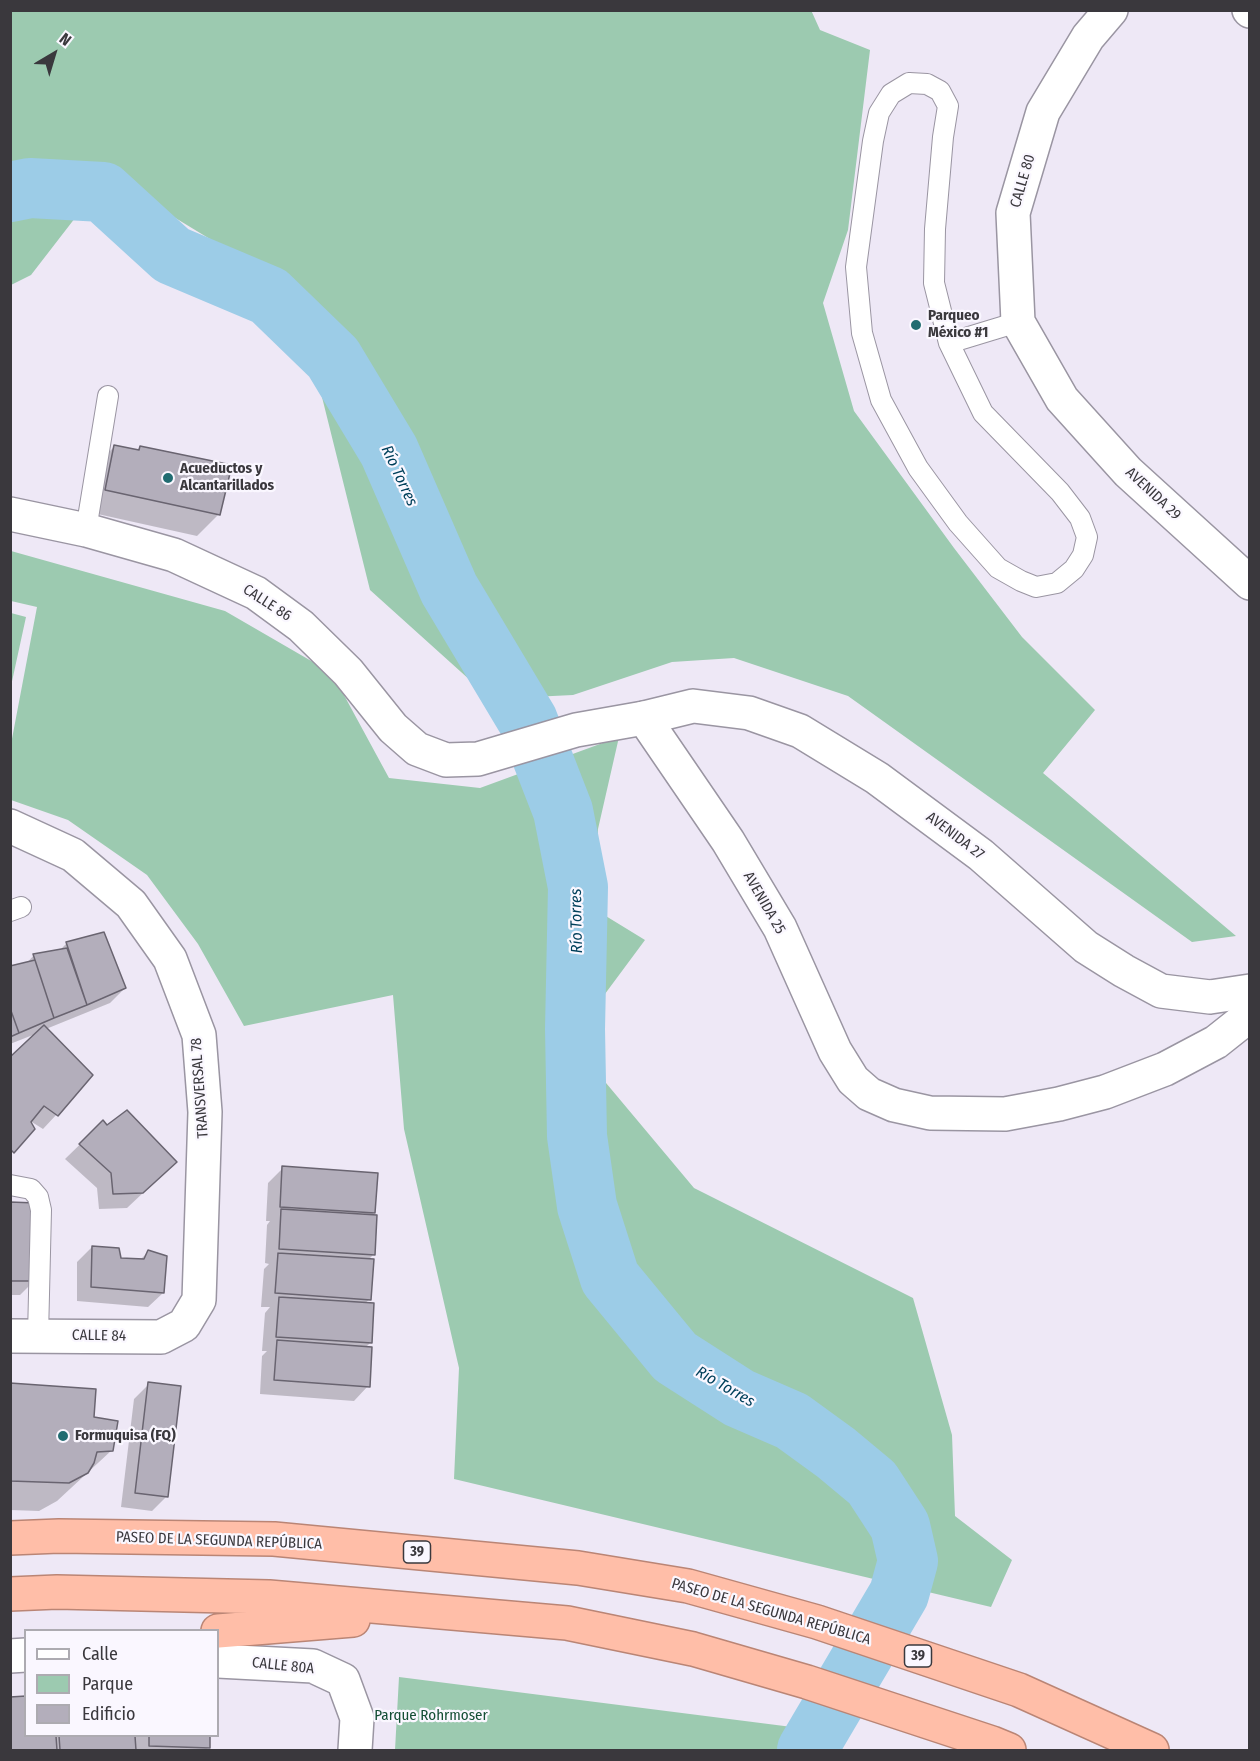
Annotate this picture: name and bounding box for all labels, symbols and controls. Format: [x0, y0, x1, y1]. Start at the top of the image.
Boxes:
north arrow [24, 24, 84, 84]
text: N [56, 29, 75, 50]
street label: CALLE 80 [1007, 152, 1039, 210]
place label: Parqueo México #1 [928, 307, 988, 342]
marker: Parqueo México #1 [909, 318, 923, 332]
water label: Río Torres [377, 443, 421, 509]
place label: Acueductos y Alcantarillados [180, 460, 274, 495]
street label: AVENIDA 29 [1122, 464, 1184, 524]
marker: Acueductos y Alcantarillados [161, 471, 175, 485]
street label: CALLE 86 [239, 581, 295, 625]
street label: AVENIDA 27 [922, 808, 988, 864]
street label: AVENIDA 25 [739, 869, 789, 937]
water label: Río Torres [567, 889, 587, 953]
street label: TRANSVERSAL 78 [188, 1037, 212, 1139]
street label: CALLE 84 [72, 1327, 126, 1345]
water label: Río Torres [692, 1363, 758, 1411]
place label: Formuquisa (FQ) [75, 1427, 176, 1445]
marker: Formuquisa (FQ) [56, 1429, 70, 1443]
street label: PASEO DE LA SEGUNDA REPÚBLICA [116, 1528, 322, 1554]
road number: 39 [404, 1541, 430, 1563]
street label: PASEO DE LA SEGUNDA REPÚBLICA [669, 1575, 873, 1649]
legend [24, 1629, 219, 1737]
text: Calle [82, 1643, 118, 1665]
road number: 39 [904, 1645, 932, 1667]
street label: CALLE 80A [251, 1654, 315, 1678]
text: Parque [82, 1673, 133, 1695]
text: Edificio [82, 1703, 135, 1725]
park label: Parque Rohrmoser [374, 1707, 488, 1725]

